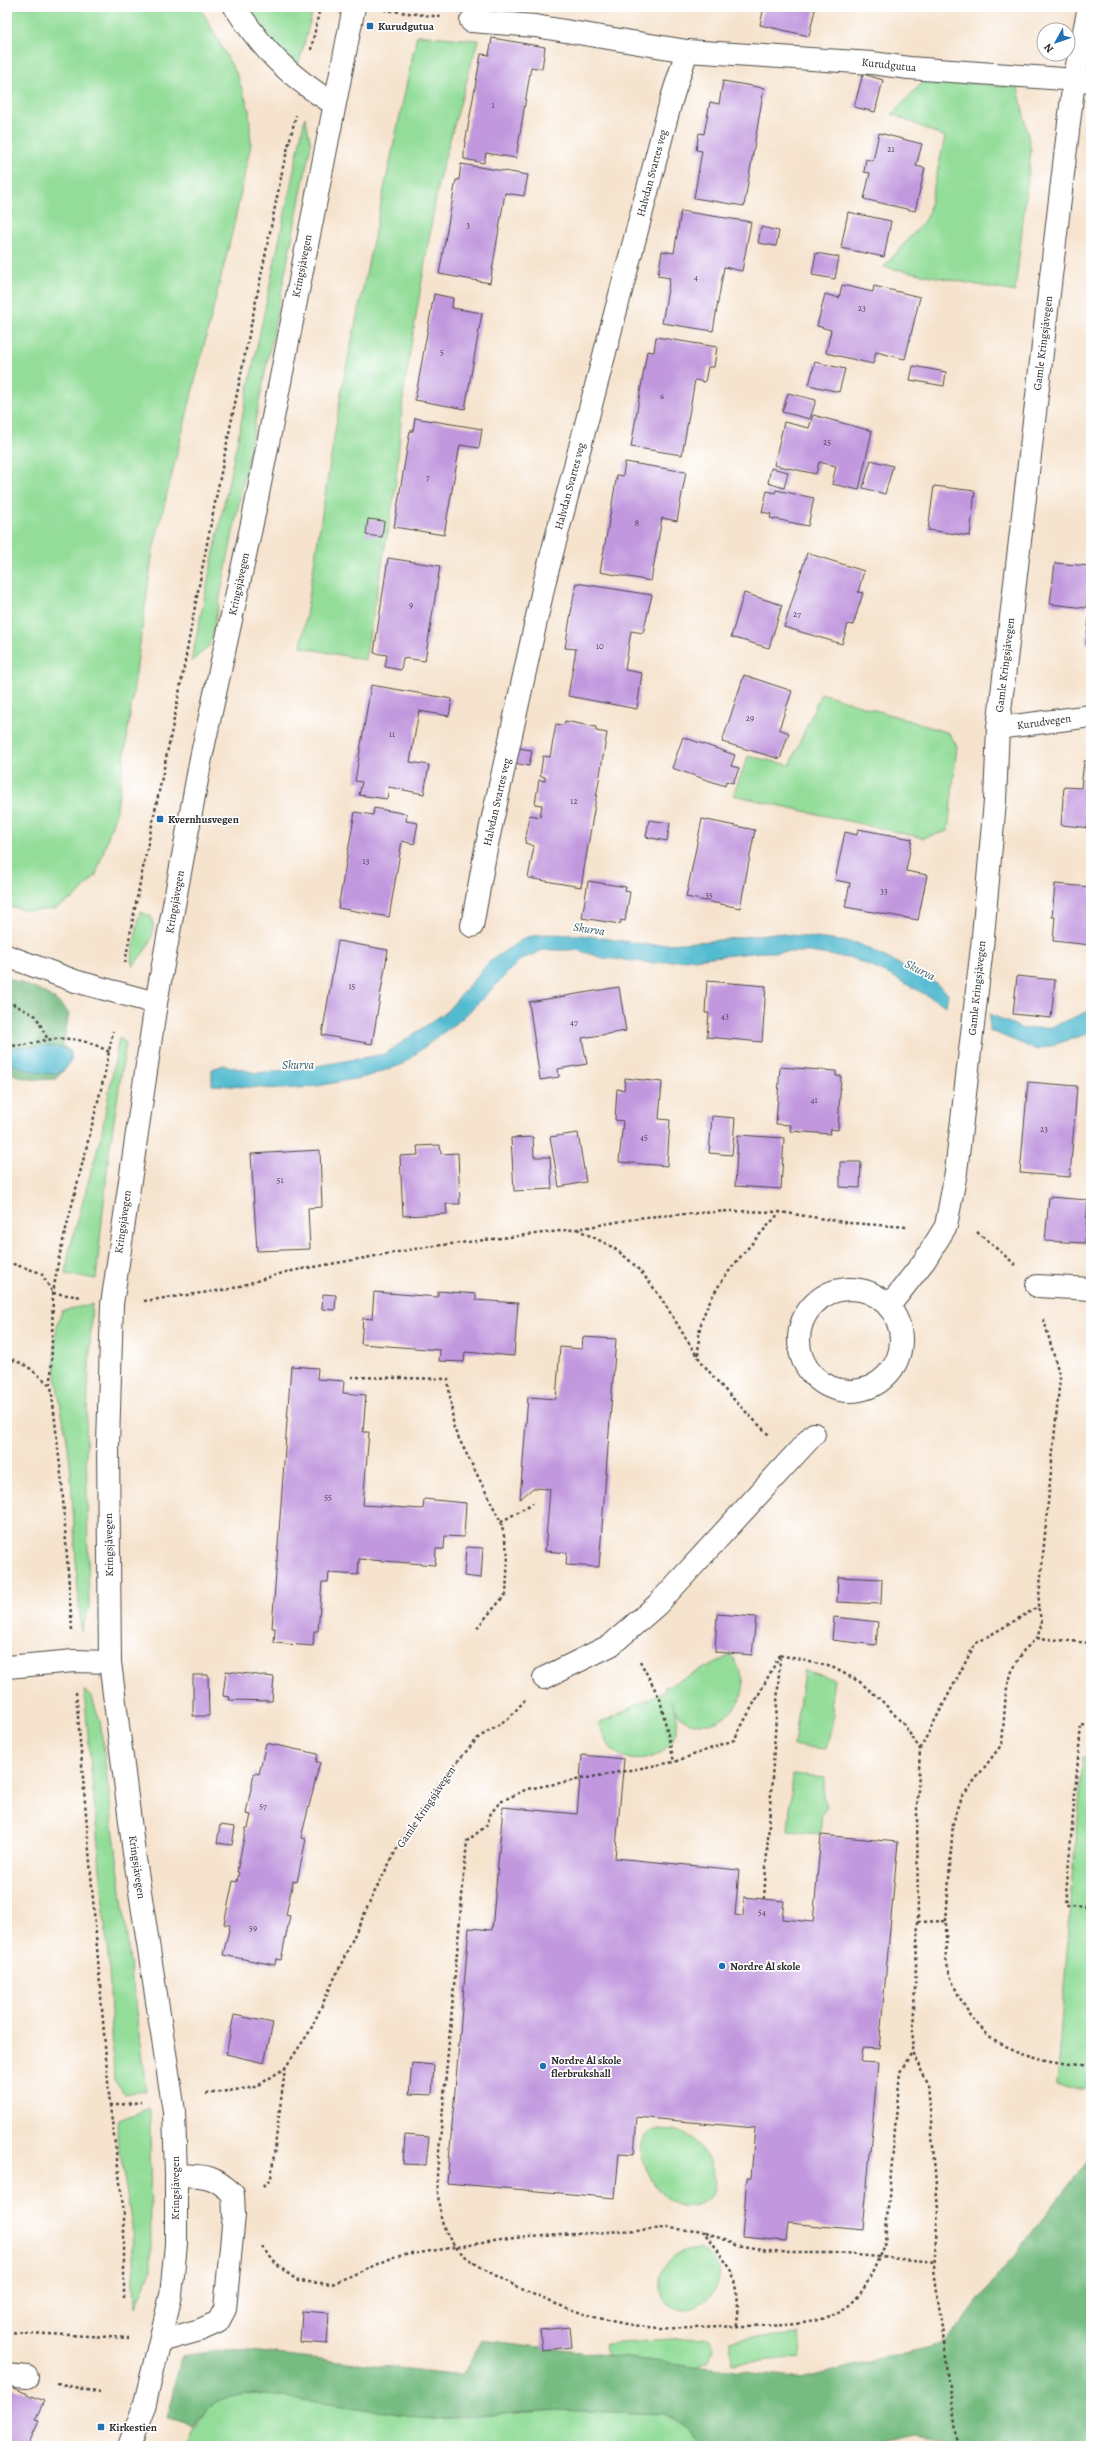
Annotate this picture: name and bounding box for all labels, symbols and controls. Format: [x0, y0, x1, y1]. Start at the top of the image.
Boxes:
place label: Kurudgutua [378, 19, 435, 34]
marker: Kurudgutua [365, 21, 375, 31]
north arrow [1036, 22, 1076, 62]
text: N [1040, 40, 1057, 56]
street label: Kurudgutua [861, 55, 918, 75]
house number: 1 [491, 99, 495, 111]
street label: Halvdan Svartes veg [633, 127, 671, 218]
house number: 21 [887, 143, 895, 155]
house number: 3 [466, 219, 470, 231]
street label: Kringsjåvegen [289, 233, 315, 299]
house number: 4 [694, 271, 698, 283]
street label: Gamle Kringsjåvegen [1030, 295, 1056, 391]
house number: 23 [858, 302, 866, 314]
house number: 5 [440, 346, 444, 358]
house number: 6 [660, 390, 664, 402]
house number: 25 [823, 436, 831, 448]
street label: Halvdan Svartes veg [551, 440, 589, 531]
house number: 7 [426, 471, 430, 483]
house number: 8 [635, 517, 639, 529]
street label: Kringsjåvegen [225, 551, 253, 617]
house number: 9 [409, 599, 413, 611]
house number: 27 [793, 608, 801, 620]
street label: Gamle Kringsjåvegen [992, 617, 1018, 713]
house number: 10 [596, 640, 604, 652]
street label: Kurudvegen [1016, 711, 1072, 733]
house number: 29 [746, 712, 754, 724]
house number: 11 [389, 728, 395, 740]
street label: Halvdan Svartes veg [480, 756, 515, 847]
house number: 12 [570, 795, 578, 807]
place label: Kvernhusvegen [168, 812, 239, 827]
marker: Kvernhusvegen [155, 814, 165, 824]
house number: 13 [363, 855, 370, 867]
street label: Kringsjåvegen [162, 869, 188, 935]
house number: 33 [880, 885, 888, 897]
house number: 35 [705, 889, 713, 901]
water label: Skurva [572, 919, 606, 939]
street label: Gamle Kringsjåvegen [965, 940, 989, 1036]
water label: Skurva [902, 956, 938, 985]
house number: 15 [349, 980, 356, 992]
house number: 43 [721, 1010, 729, 1022]
house number: 47 [570, 1016, 578, 1028]
water label: Skurva [282, 1057, 314, 1073]
house number: 41 [810, 1094, 818, 1106]
house number: 23 [1040, 1123, 1048, 1135]
house number: 45 [640, 1131, 648, 1143]
house number: 51 [277, 1174, 283, 1186]
street label: Kringsjåvegen [111, 1189, 135, 1255]
house number: 55 [324, 1491, 332, 1503]
street label: Kringsjåvegen [101, 1513, 117, 1577]
street label: Gamle Kringsjåvegen [393, 1763, 459, 1851]
house number: 57 [259, 1800, 267, 1812]
street label: Kringsjåvegen [125, 1834, 149, 1900]
house number: 54 [758, 1906, 766, 1918]
house number: 59 [249, 1922, 257, 1934]
place label: Nordre Ål skole [730, 1959, 800, 1974]
marker: Nordre Ål skole [717, 1961, 727, 1971]
place label: Nordre Ål skole flerbrukshall [551, 2053, 621, 2081]
marker: Nordre Ål skole flerbrukshall [538, 2061, 548, 2071]
street label: Kringsjåvegen [168, 2156, 183, 2220]
place label: Kirkestien [109, 2420, 157, 2435]
marker: Kirkestien [96, 2422, 106, 2432]

